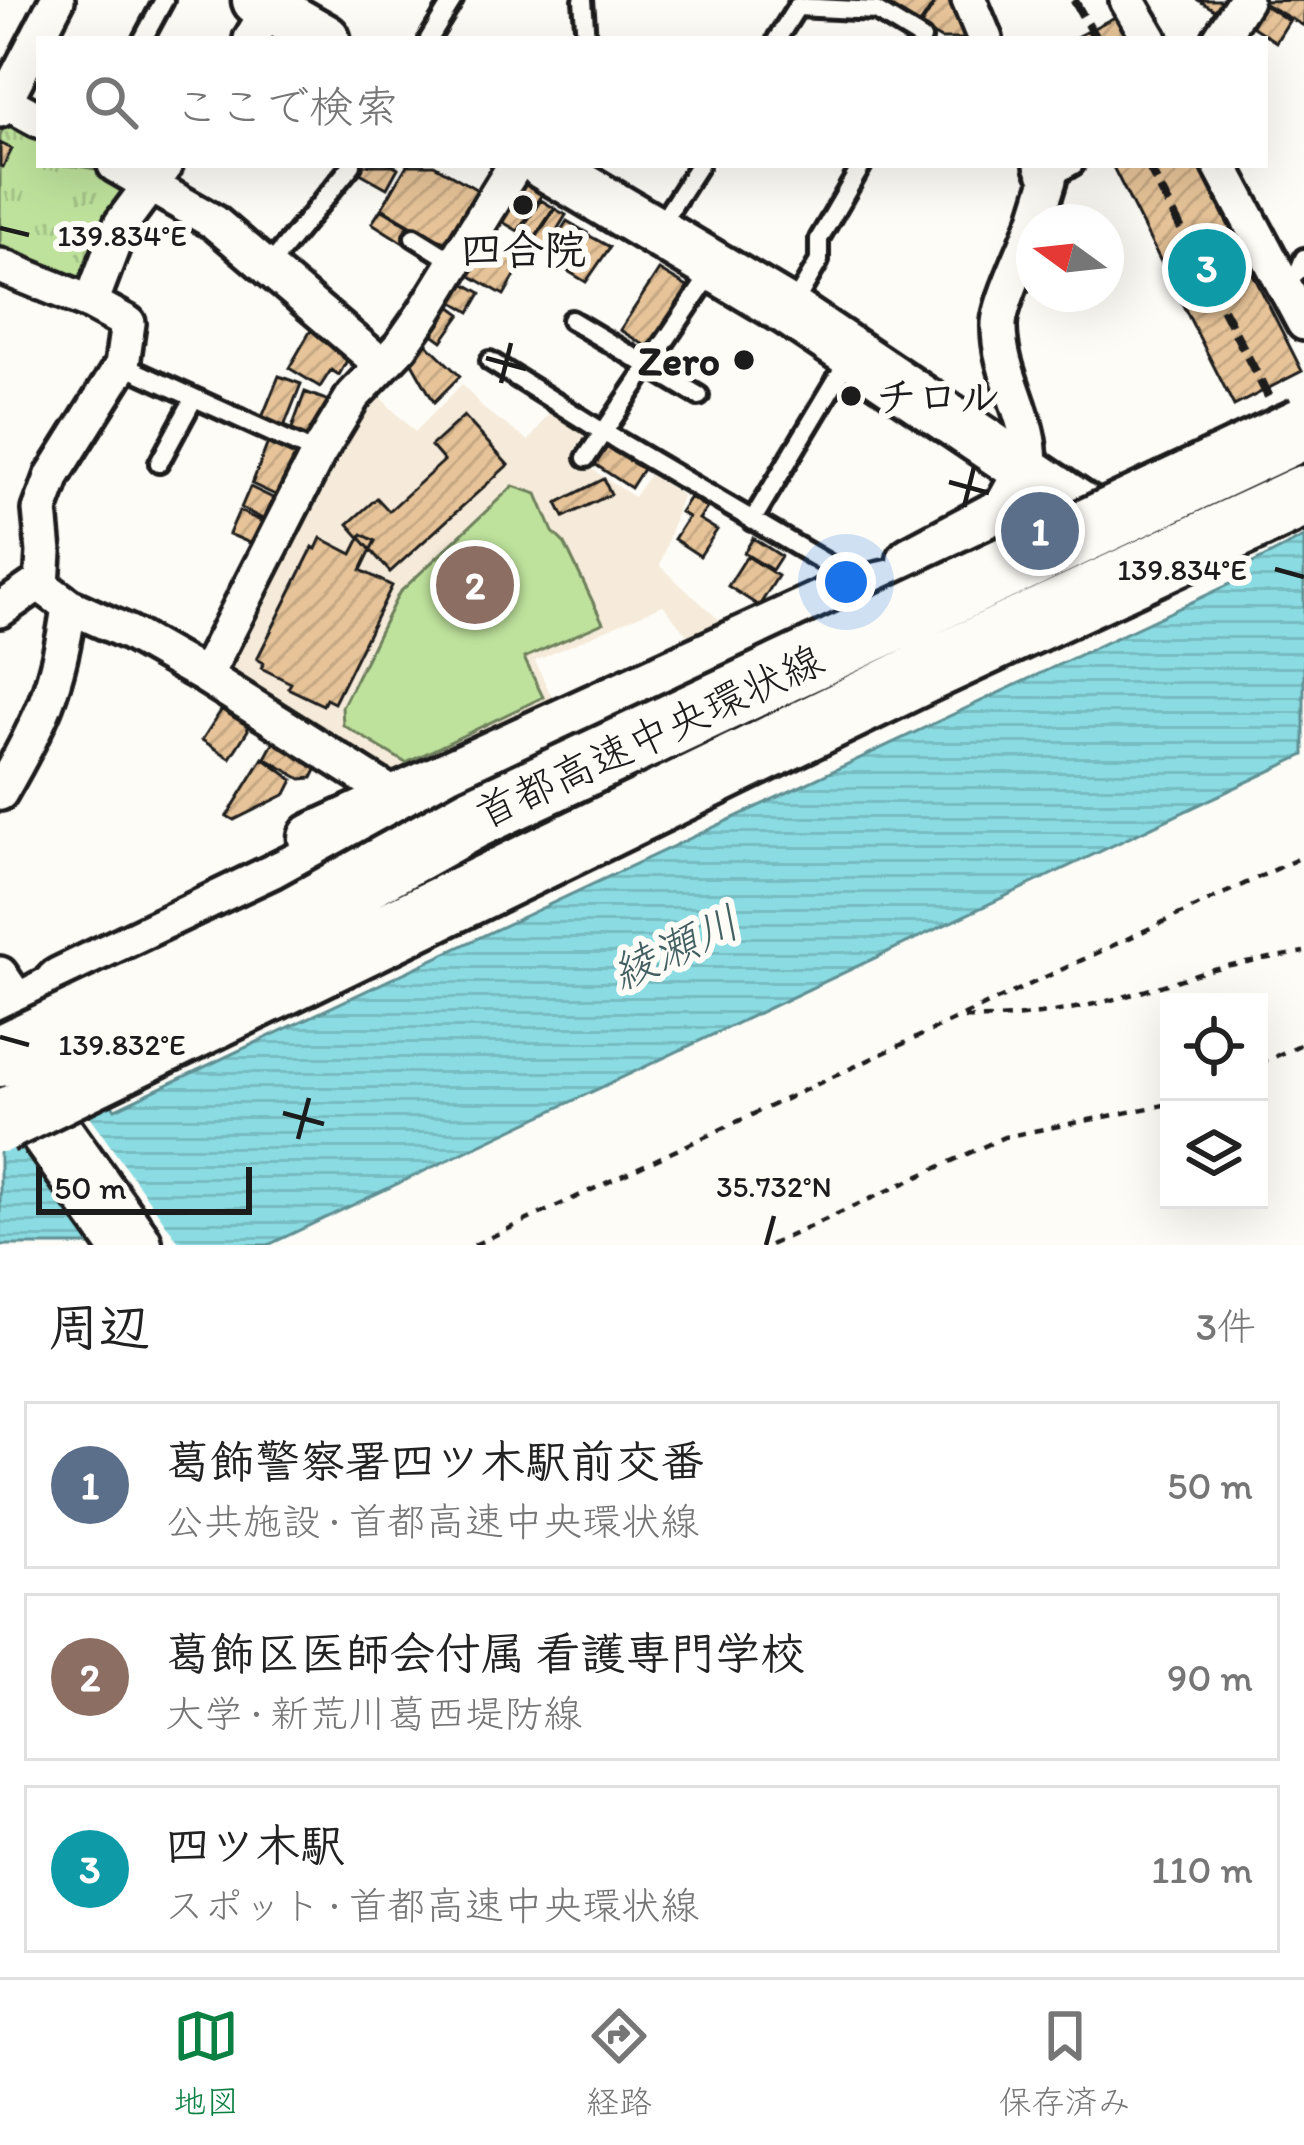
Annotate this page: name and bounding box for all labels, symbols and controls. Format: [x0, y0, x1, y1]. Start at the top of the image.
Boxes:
search box [36, 36, 1268, 168]
icon: search [78, 69, 144, 135]
text: ここで検索 [174, 79, 399, 133]
marker: 四合院 [510, 192, 536, 218]
north arrow [1016, 204, 1124, 312]
text: 139.834°E [57, 217, 187, 254]
pin: 3 [1168, 223, 1246, 313]
place label: 四合院 [460, 224, 586, 275]
place label: Zero [638, 335, 720, 386]
marker: Zero [731, 347, 757, 373]
place label: チロル [875, 371, 1001, 422]
marker: チロル [838, 383, 864, 409]
pin: 1 [1001, 486, 1079, 576]
pin: 2 [436, 540, 514, 630]
text: 139.834°E [1117, 551, 1247, 588]
your location [816, 552, 876, 612]
street label: 首都高速中央環状線 [467, 633, 831, 839]
water label: 綾瀬川 [602, 894, 748, 1000]
map controls [1160, 993, 1268, 1209]
button: locate [1160, 993, 1268, 1101]
text: 139.832°E [58, 1026, 186, 1063]
button: layers [1160, 1101, 1268, 1209]
scale bar [36, 1161, 252, 1214]
text: 50 m [54, 1168, 127, 1207]
text: 35.732°N [716, 1168, 832, 1205]
text: 周辺 [48, 1297, 150, 1358]
text: 3件 [1196, 1303, 1256, 1350]
text: 葛飾警察署四ツ木駅前交番 [165, 1434, 705, 1488]
text: 1 [81, 1462, 99, 1509]
text: 50 m [1167, 1462, 1253, 1509]
text: 公共施設 · 首都高速中央環状線 [165, 1498, 699, 1545]
text: 葛飾区医師会付属 看護専門学校 [165, 1626, 805, 1680]
text: 2 [80, 1654, 100, 1701]
text: 90 m [1167, 1654, 1253, 1701]
text: 大学 · 新荒川葛西堤防線 [165, 1690, 582, 1737]
text: 四ツ木駅 [165, 1818, 345, 1872]
text: 3 [79, 1846, 101, 1893]
text: 110 m [1151, 1846, 1253, 1893]
text: スポット · 首都高速中央環状線 [165, 1882, 699, 1929]
tab: 地図 [173, 2003, 239, 2123]
tab: 経路 [586, 2003, 652, 2123]
tab: 保存済み [999, 2003, 1131, 2123]

